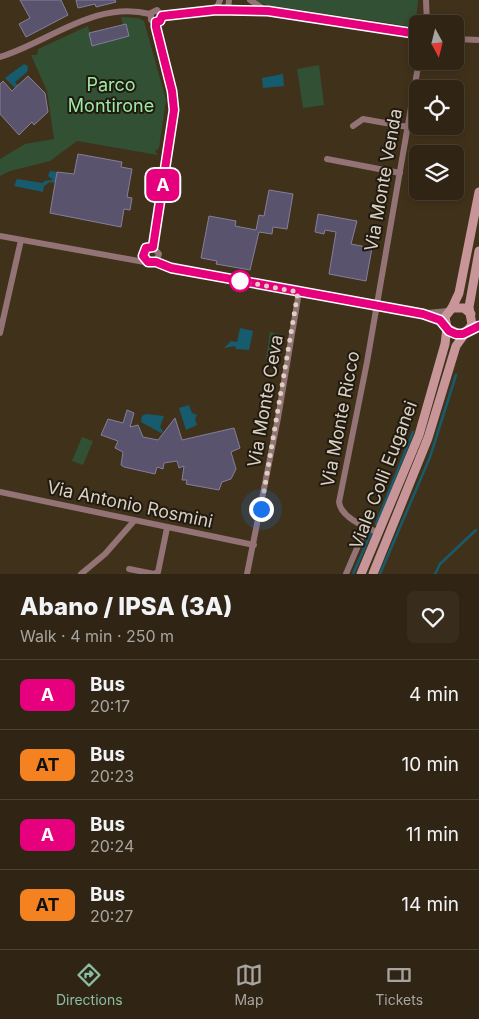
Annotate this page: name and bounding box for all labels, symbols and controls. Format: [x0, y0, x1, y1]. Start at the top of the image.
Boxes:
north arrow [409, 15, 464, 70]
map controls [409, 15, 464, 200]
park label: Parco Montirone [68, 74, 154, 116]
button: locate [409, 80, 464, 135]
street label: Via Monte Venda [360, 107, 406, 253]
button: layers [409, 145, 464, 200]
line badge: A [147, 169, 179, 201]
text: A [156, 174, 170, 195]
unlabelled marker [229, 270, 251, 292]
street label: Via Monte Ceva [243, 333, 287, 469]
street label: Via Monte Ricco [317, 349, 363, 489]
street label: Viale Colli Euganei [345, 398, 421, 552]
street label: Via Antonio Rosmini [45, 476, 215, 532]
your location [249, 497, 274, 522]
button: heart [407, 591, 459, 643]
text: Abano / IPSA (3A) [20, 592, 232, 621]
text: Walk · 4 min · 250 m [20, 626, 174, 646]
text: Bus [90, 673, 125, 696]
text: 4 min [409, 683, 459, 706]
text: A [41, 684, 54, 705]
text: 20:17 [90, 696, 130, 716]
text: Bus [90, 743, 125, 766]
text: 10 min [401, 753, 459, 776]
text: AT [36, 754, 59, 775]
text: 20:23 [90, 766, 134, 786]
text: Bus [90, 813, 125, 836]
text: 11 min [406, 823, 459, 846]
text: A [41, 824, 54, 845]
text: 20:24 [90, 836, 134, 856]
text: Bus [90, 883, 125, 906]
text: 14 min [401, 893, 459, 916]
text: AT [36, 894, 59, 915]
text: 20:27 [90, 906, 133, 926]
tab: Directions [56, 961, 123, 1008]
tab: Map [234, 961, 264, 1008]
tab: Tickets [375, 961, 423, 1008]

